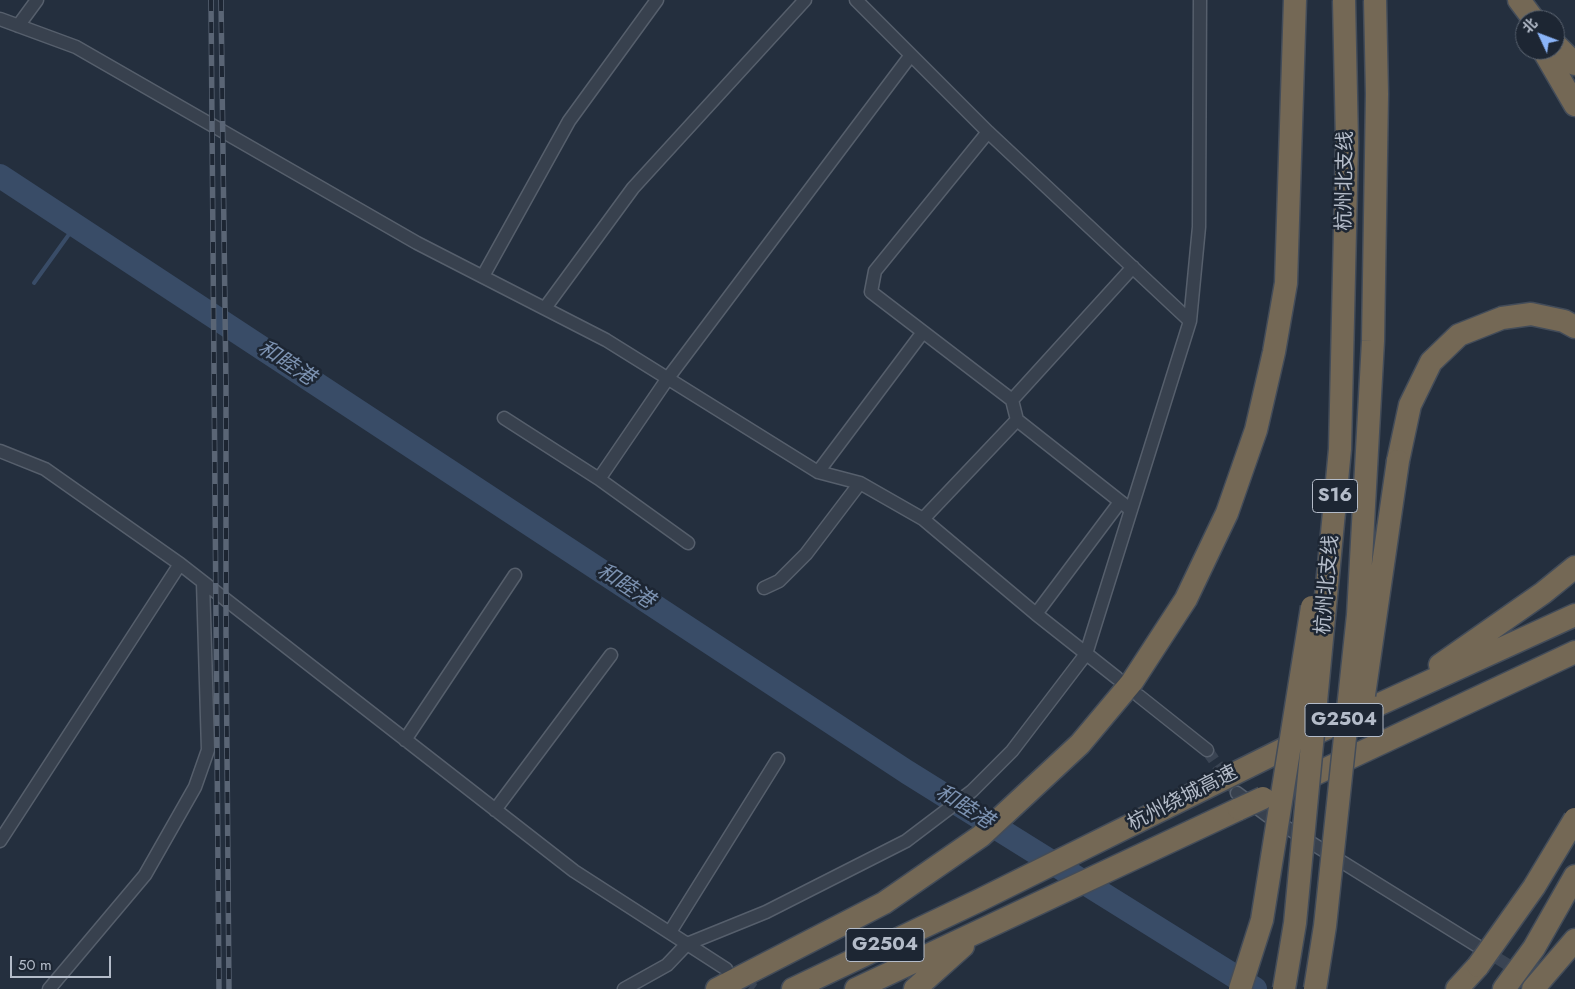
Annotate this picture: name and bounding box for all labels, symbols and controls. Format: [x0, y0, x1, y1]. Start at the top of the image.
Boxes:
north arrow [1515, 10, 1565, 60]
text: 北 [1518, 14, 1542, 37]
street label: 杭州北支线 [1333, 131, 1359, 231]
water label: 和睦港 [253, 336, 319, 392]
road number: S16 [1312, 480, 1358, 512]
street label: 杭州北支线 [1312, 534, 1344, 636]
water label: 和睦港 [592, 559, 658, 615]
road number: G2504 [1305, 704, 1383, 736]
street label: 杭州绕城高速 [1124, 761, 1242, 837]
water label: 和睦港 [931, 781, 997, 835]
road number: G2504 [846, 928, 924, 962]
scale bar [12, 946, 114, 978]
text: 50 m [18, 954, 52, 976]

